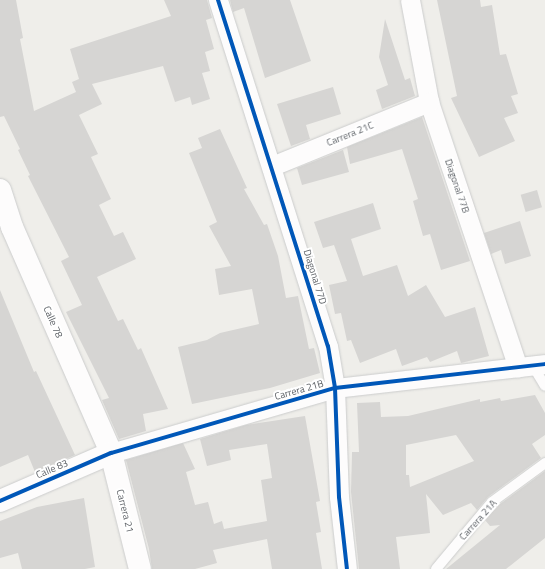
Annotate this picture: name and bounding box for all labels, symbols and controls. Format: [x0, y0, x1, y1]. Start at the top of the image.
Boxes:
street label: Carrera 21C [325, 119, 375, 149]
street label: Diagonal 77B [442, 157, 472, 215]
street label: Diagonal 77D [301, 248, 329, 306]
street label: Calle 78 [41, 304, 65, 340]
street label: Carrera 21B [273, 377, 325, 403]
street label: Calle 83 [34, 457, 70, 481]
street label: Carrera 21 [114, 488, 136, 534]
street label: Carrera 21A [457, 497, 499, 543]

